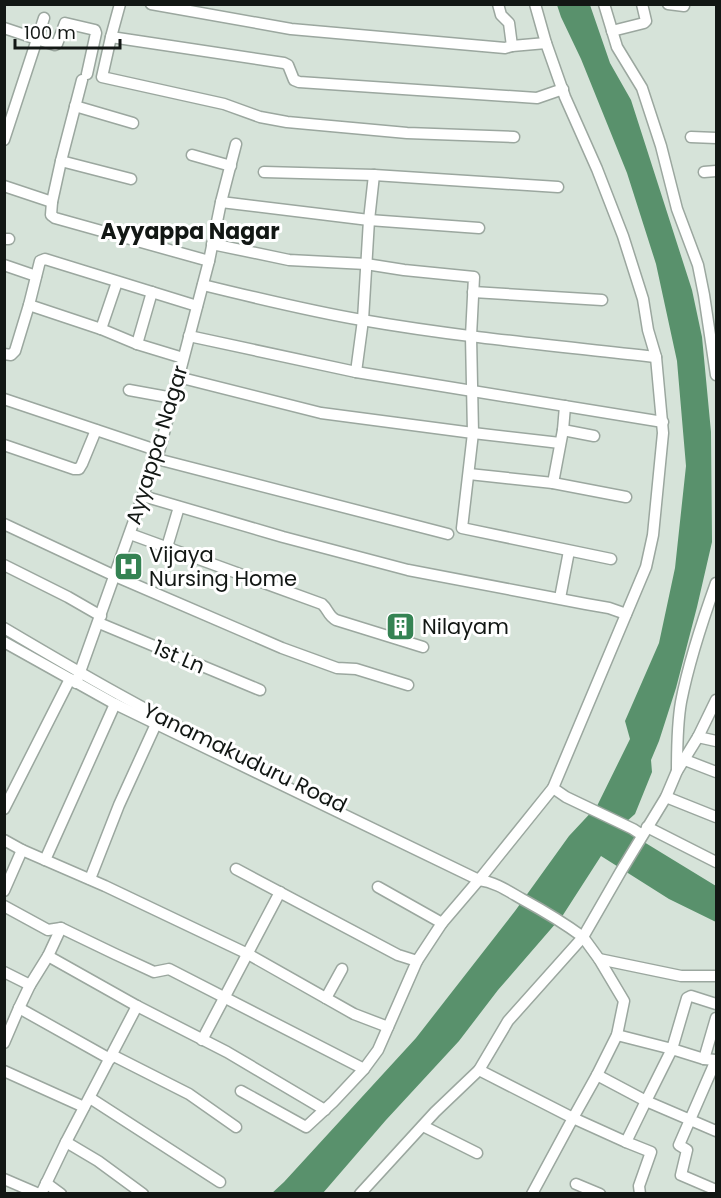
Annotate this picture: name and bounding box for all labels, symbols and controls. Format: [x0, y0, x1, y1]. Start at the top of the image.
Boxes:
scale bar [15, 12, 120, 50]
text: 100 m [24, 20, 76, 45]
district label: Ayyappa Nagar [100, 216, 280, 247]
street label: Ayyappa Nagar [118, 361, 195, 528]
place label: Vijaya Nursing Home [149, 540, 297, 593]
hospital icon: Vijaya Nursing Home [112, 551, 144, 583]
building icon: Nilayam [385, 611, 417, 643]
place label: Nilayam [422, 612, 509, 641]
street label: 1st Ln [149, 633, 209, 680]
street label: Yanamakuduru Road [139, 696, 352, 820]

